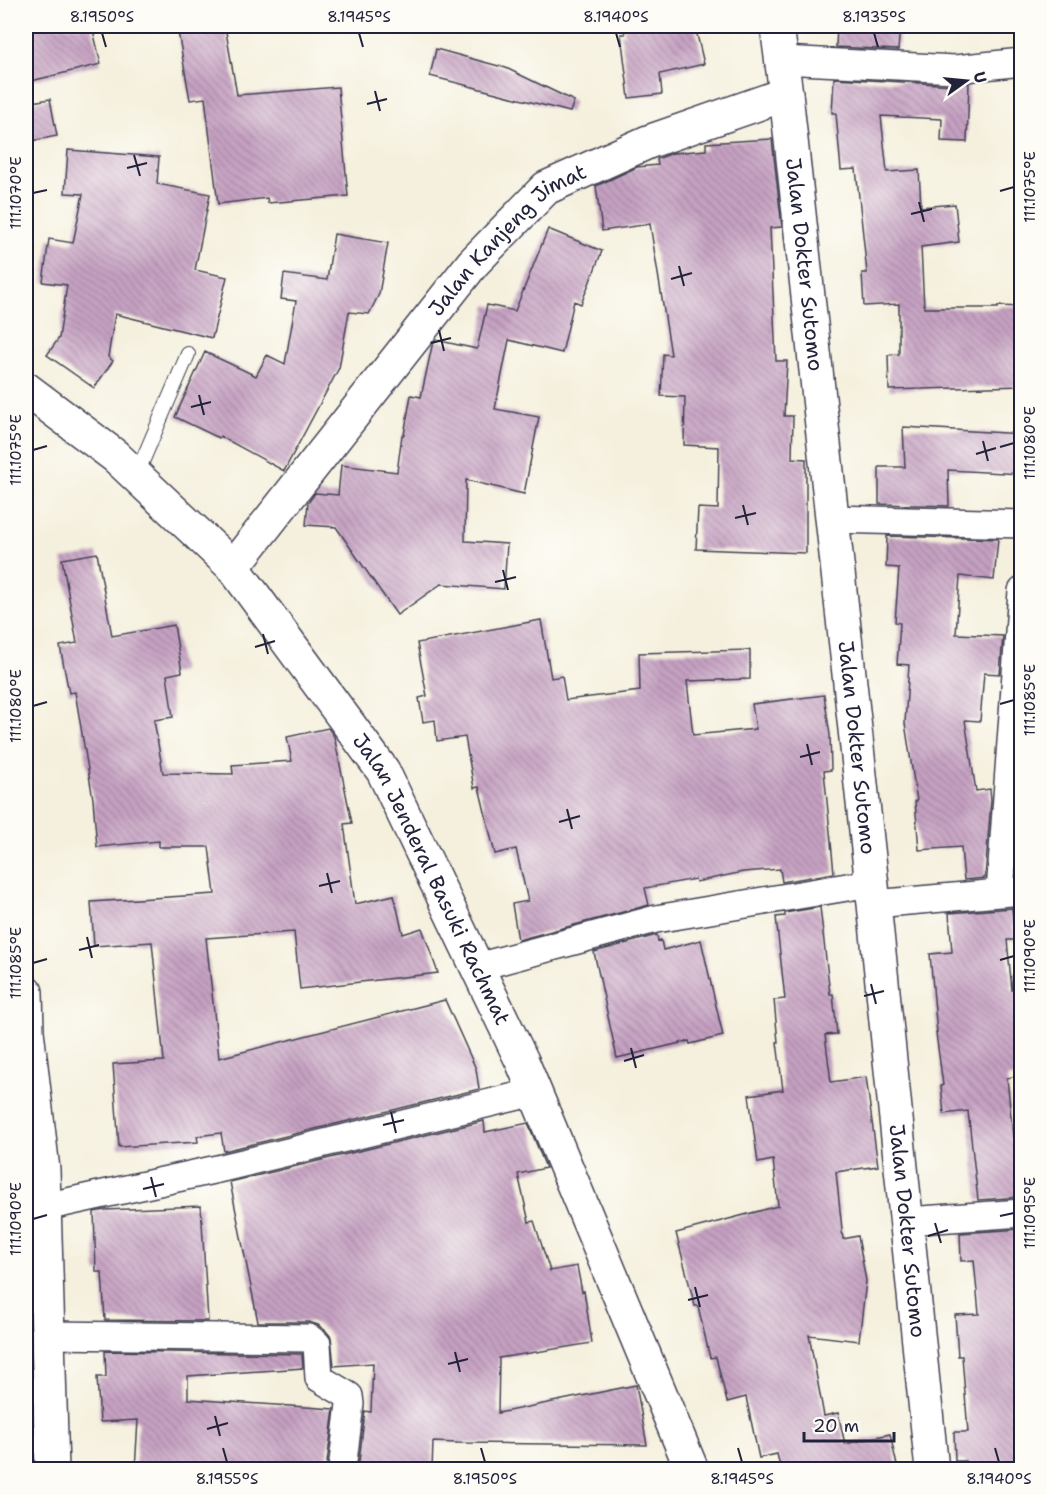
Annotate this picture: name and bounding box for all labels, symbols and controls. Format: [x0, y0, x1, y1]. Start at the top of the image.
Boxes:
text: 8.1950°S [70, 7, 134, 27]
text: 8.1945°S [327, 7, 391, 27]
text: 8.1940°S [583, 7, 649, 27]
text: 8.1935°S [842, 7, 906, 27]
north arrow [936, 51, 996, 111]
text: U [968, 69, 992, 85]
text: 111.1075°E [1020, 151, 1040, 223]
text: 111.1070°E [6, 156, 26, 230]
street label: Jalan Dokter Sutomo [779, 156, 830, 373]
street label: Jalan Kanjeng Jimat [422, 158, 591, 322]
text: 111.1080°E [1020, 406, 1040, 480]
text: 111.1075°E [6, 414, 26, 486]
street label: Jalan Dokter Sutomo [831, 639, 883, 856]
text: 111.1085°E [1020, 664, 1040, 736]
text: 111.1080°E [6, 669, 26, 743]
street label: Jalan Jenderal Basuki Rachmat [346, 728, 517, 1030]
text: 111.1090°E [1020, 919, 1040, 993]
text: 111.1085°E [6, 927, 26, 999]
street label: Jalan Dokter Sutomo [883, 1123, 932, 1339]
text: 111.1095°E [1020, 1177, 1040, 1249]
text: 111.1090°E [6, 1182, 26, 1256]
scale bar [804, 1405, 894, 1443]
text: 20 m [813, 1414, 859, 1438]
text: 8.1955°S [196, 1469, 258, 1489]
text: 8.1950°S [453, 1469, 517, 1489]
text: 8.1945°S [710, 1469, 774, 1489]
text: 8.1940°S [966, 1469, 1032, 1489]

